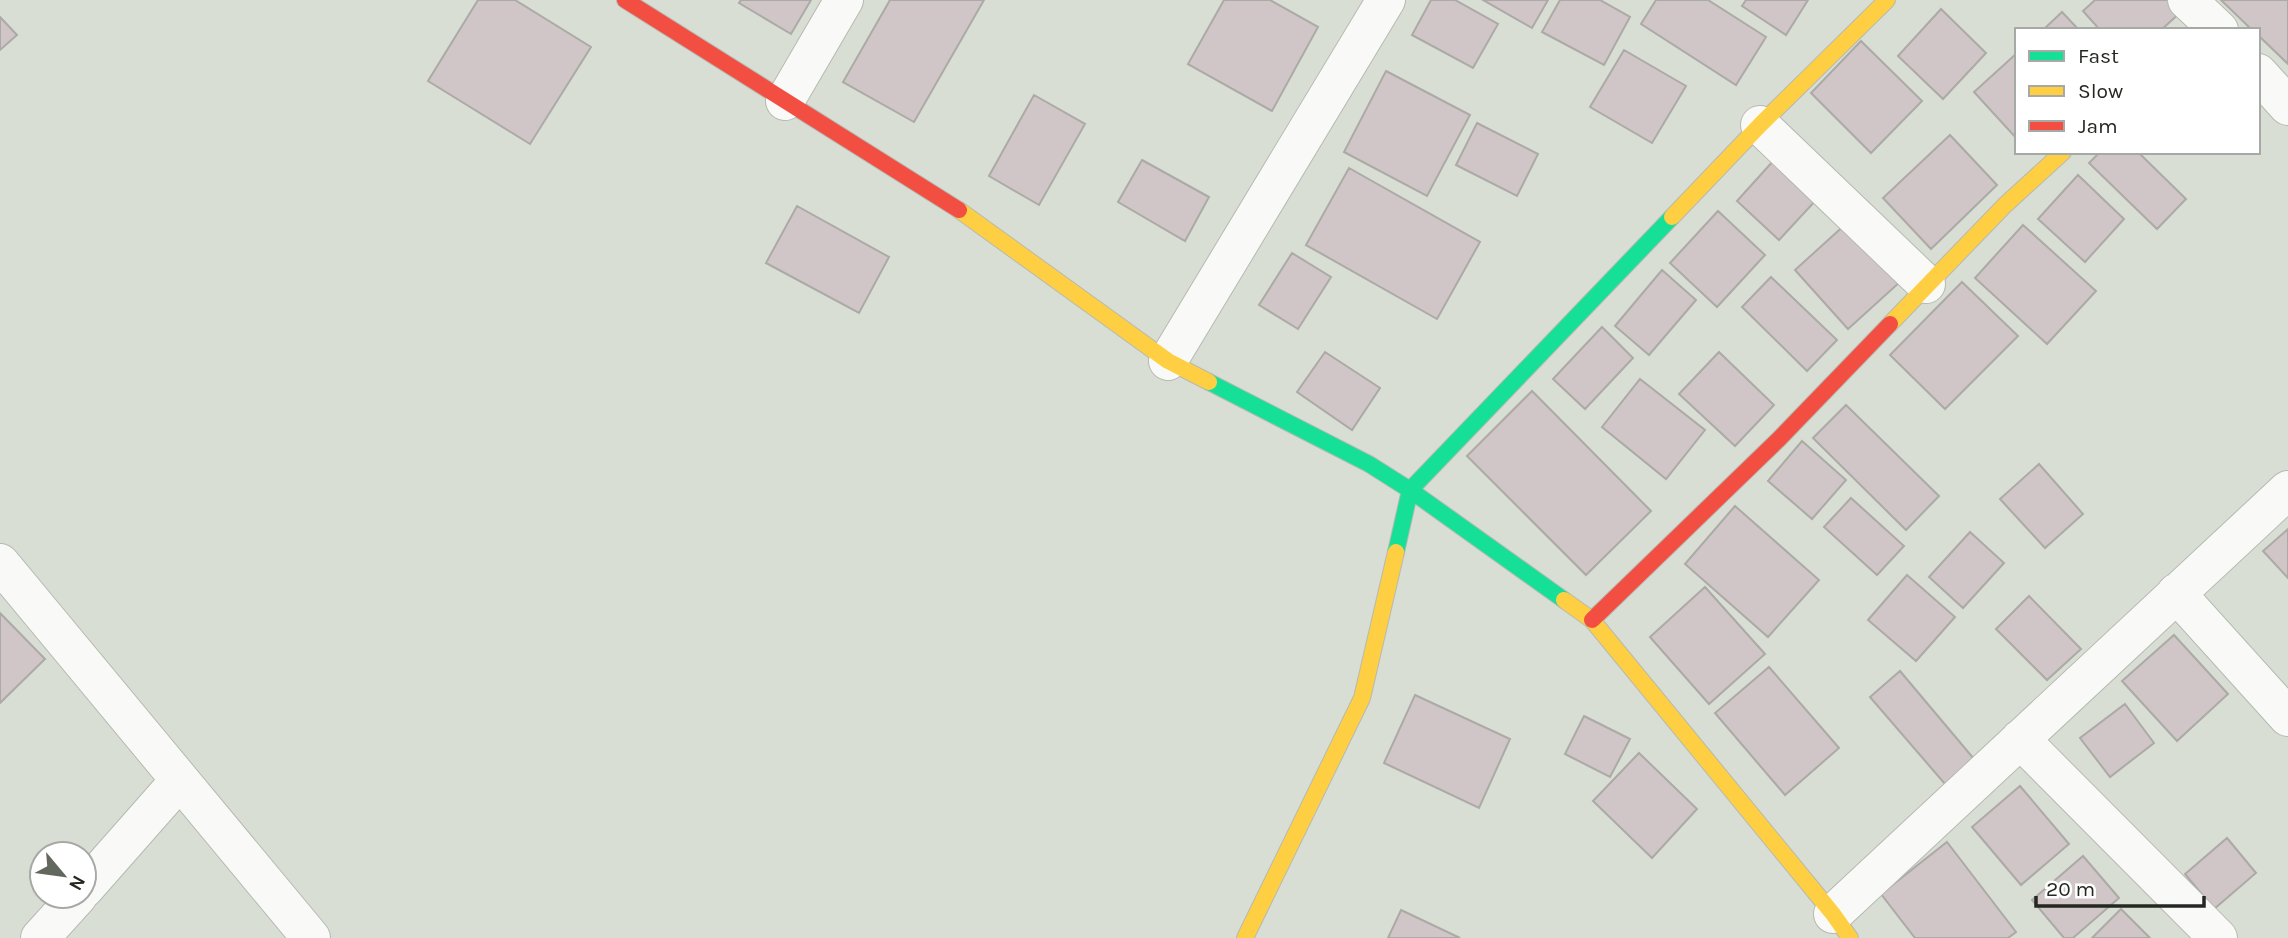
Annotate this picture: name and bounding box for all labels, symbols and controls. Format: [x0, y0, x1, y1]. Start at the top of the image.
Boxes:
legend [2015, 28, 2260, 154]
text: Fast [2078, 44, 2119, 68]
text: Slow [2078, 79, 2123, 103]
text: Jam [2078, 114, 2118, 138]
north arrow [28, 840, 98, 910]
scale bar [2036, 864, 2204, 908]
text: N [64, 871, 90, 894]
text: 20 m [2046, 877, 2095, 901]

